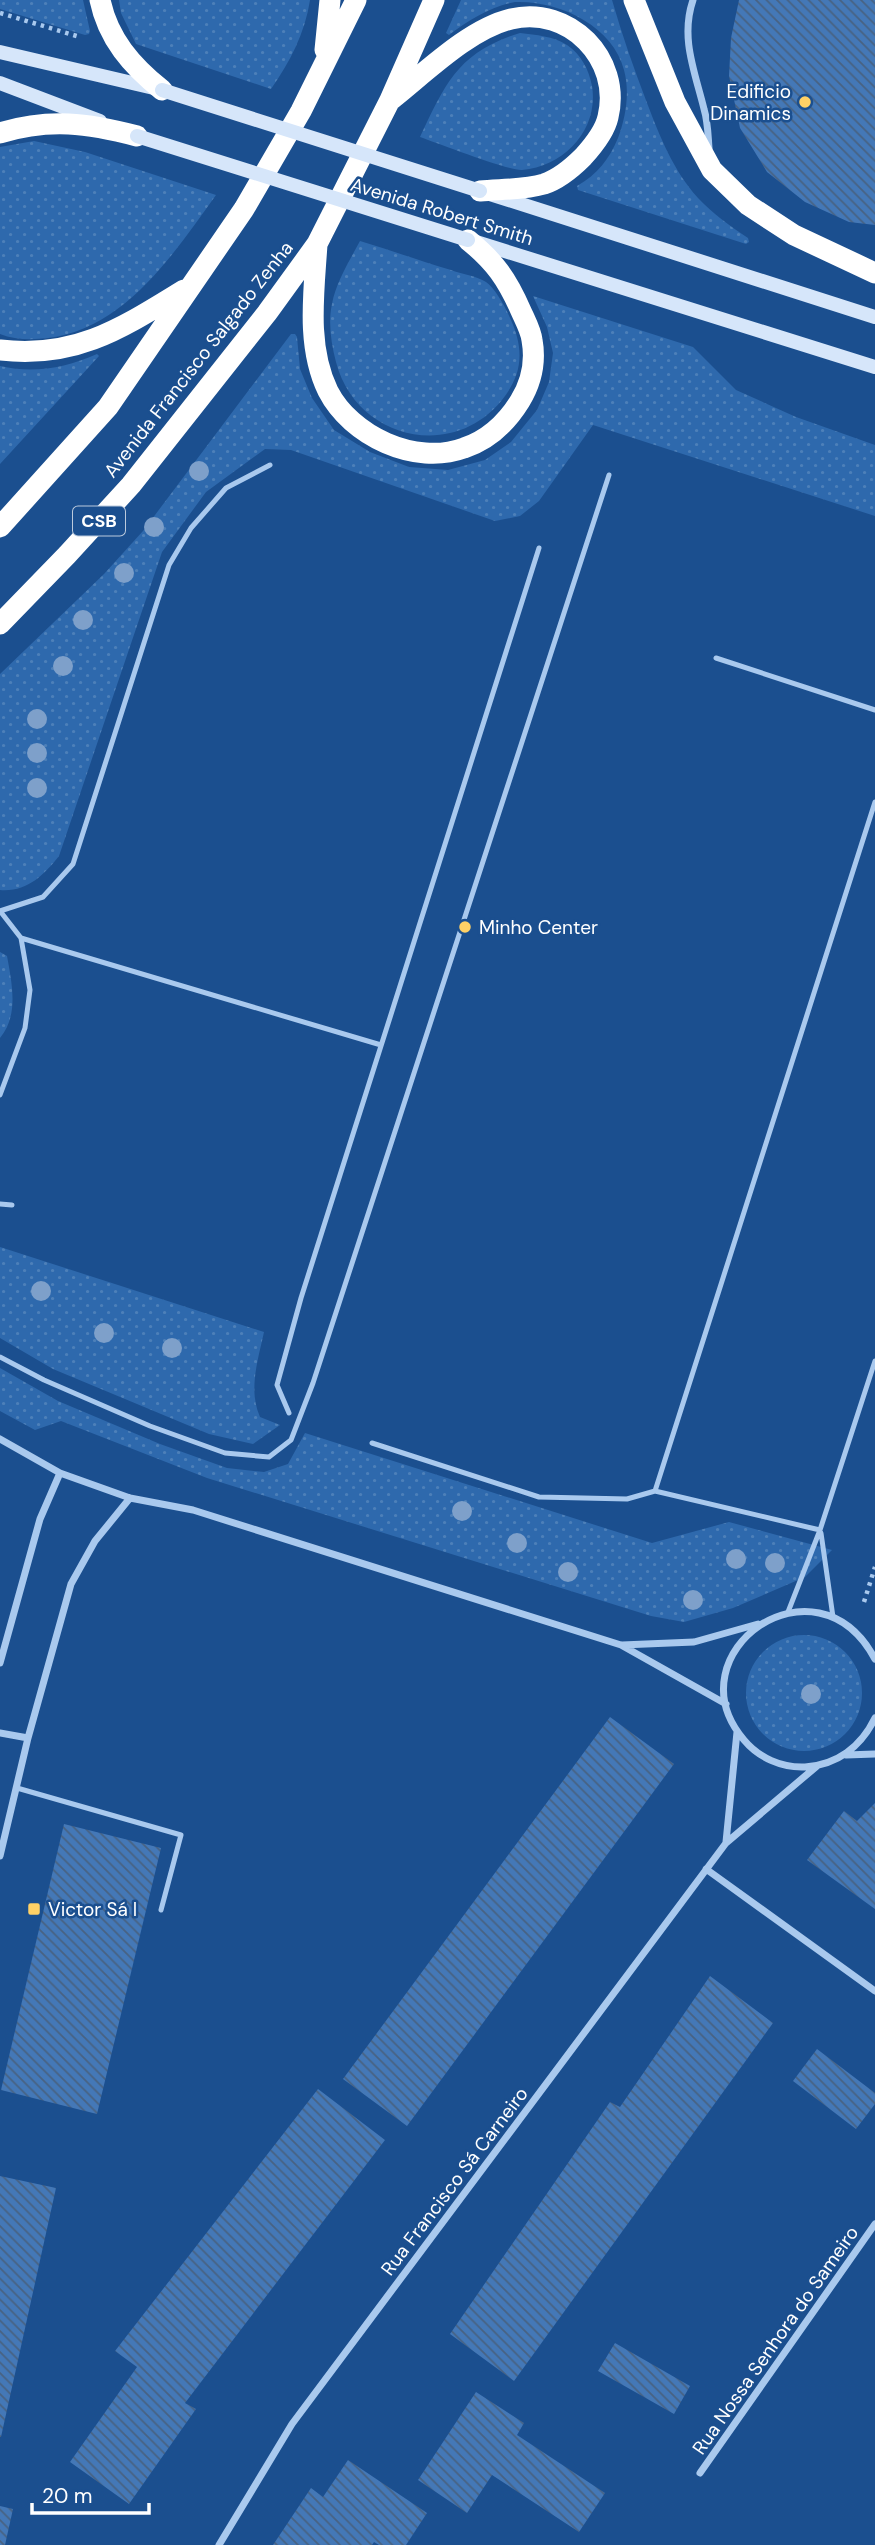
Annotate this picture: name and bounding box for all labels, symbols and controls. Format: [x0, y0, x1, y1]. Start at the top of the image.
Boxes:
place label: Edificio Dinamics [710, 79, 791, 126]
marker: Edificio Dinamics [797, 94, 813, 110]
street label: Avenida Robert Smith [347, 172, 536, 251]
street label: Avenida Francisco Salgado Zenha [98, 236, 299, 483]
road number: CSB [73, 506, 125, 536]
place label: Minho Center [479, 915, 598, 940]
marker: Minho Center [457, 919, 473, 935]
place label: Victor Sá I [48, 1897, 137, 1922]
marker: Victor Sá I [26, 1901, 42, 1917]
street label: Rua Francisco Sá Carneiro [375, 2082, 534, 2281]
street label: Rua Nossa Senhora do Sameiro [687, 2221, 864, 2460]
scale bar [32, 2472, 149, 2516]
text: 20 m [42, 2482, 93, 2510]

